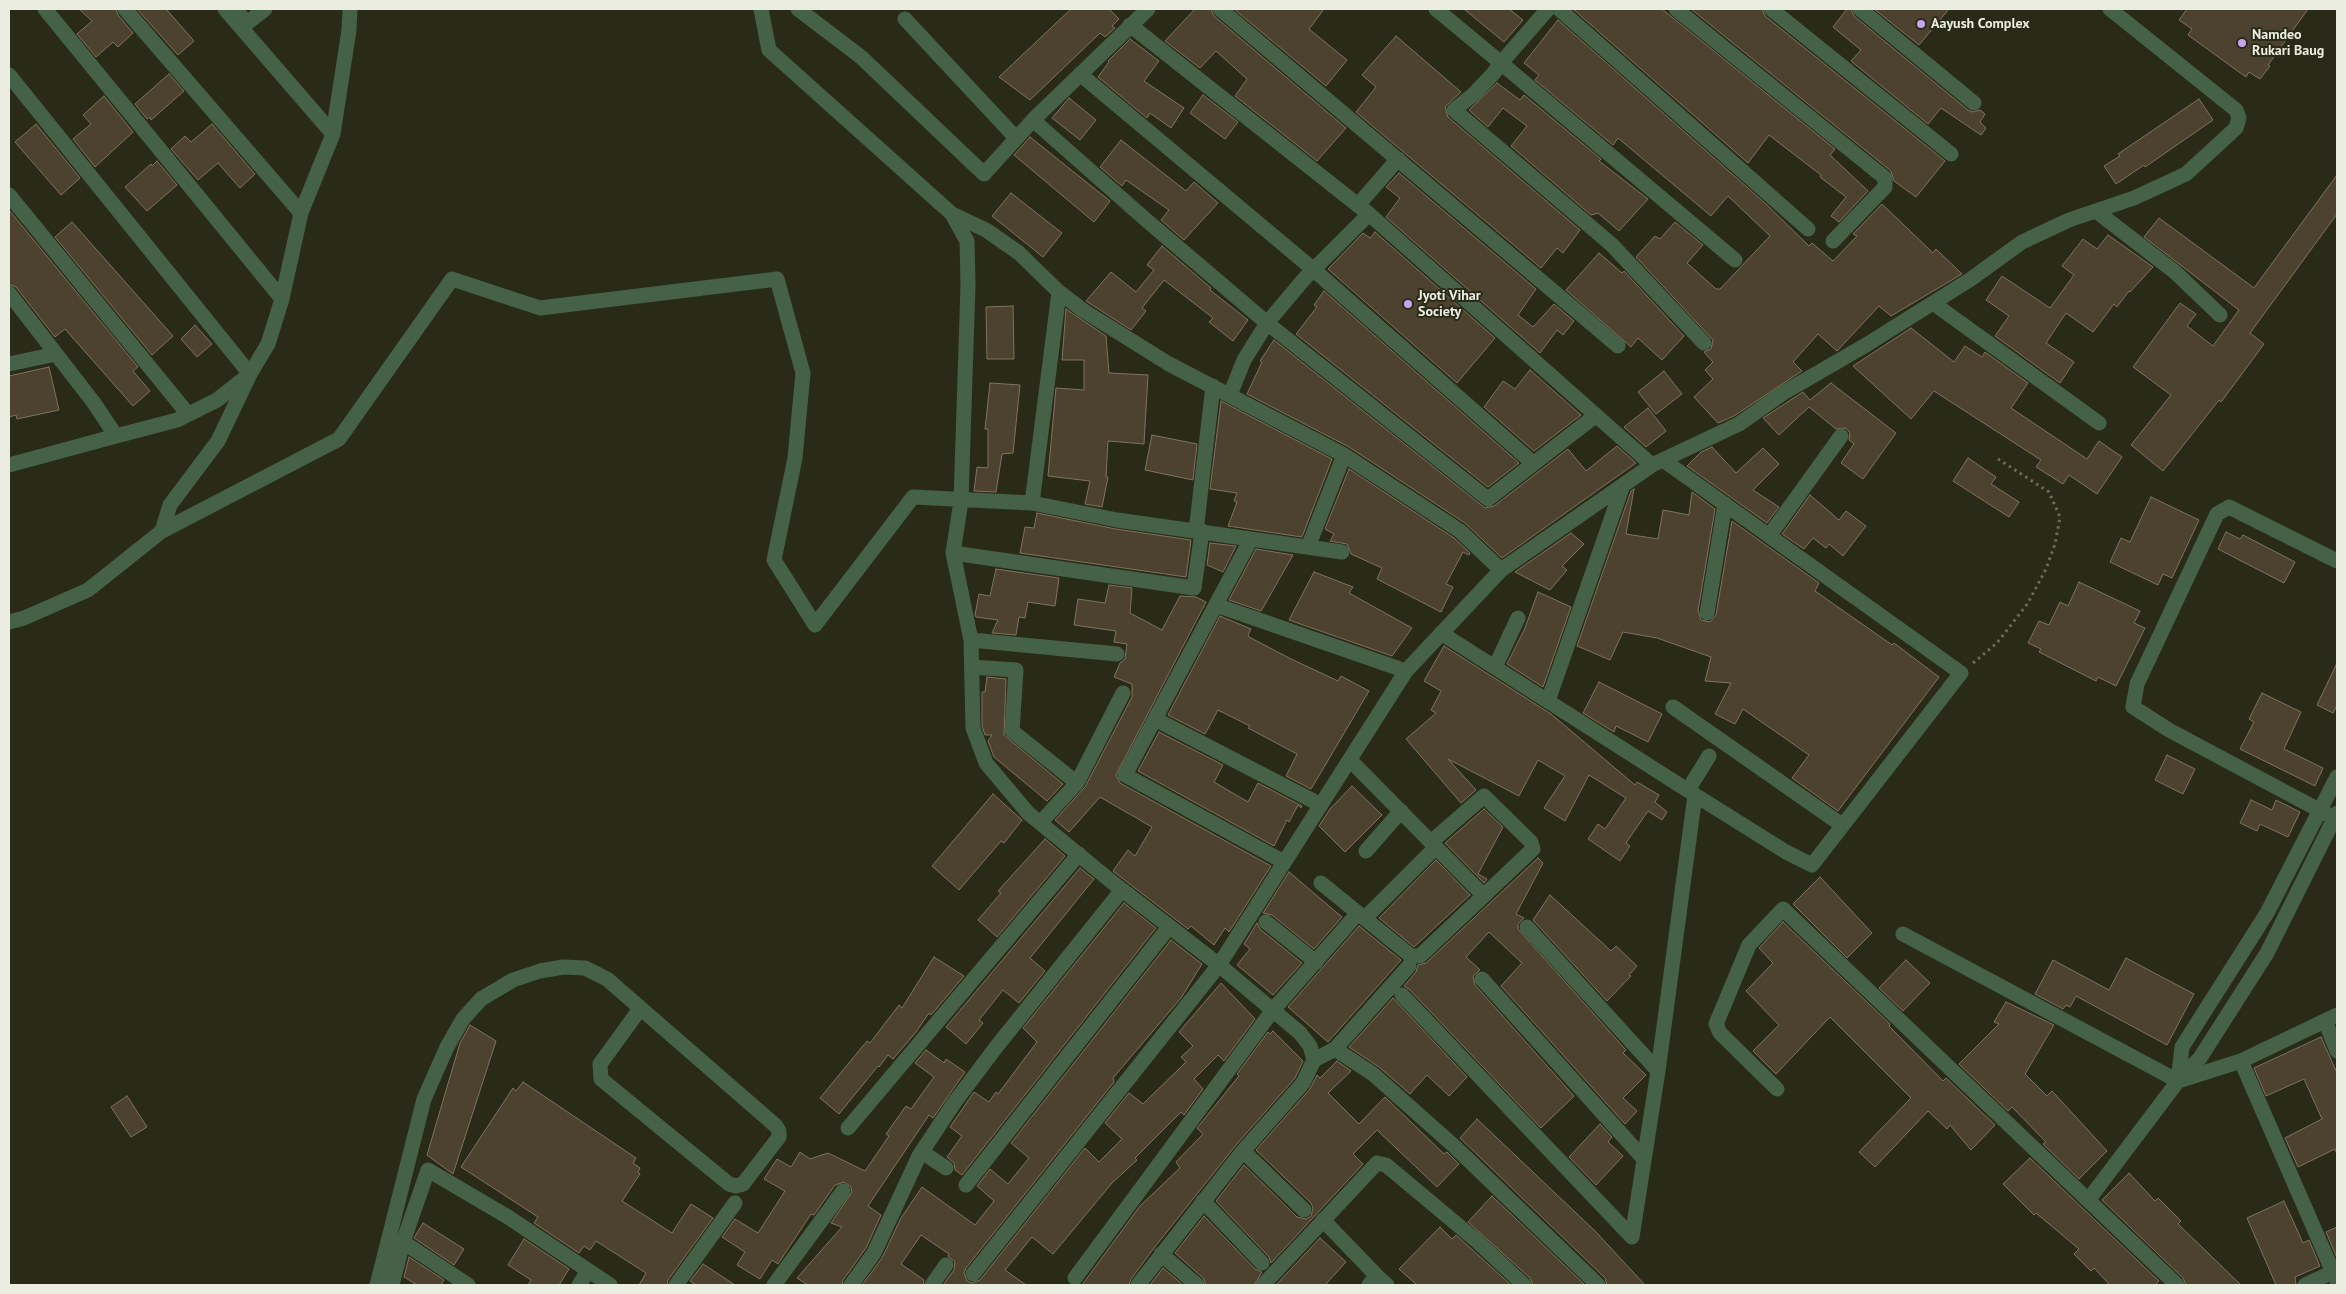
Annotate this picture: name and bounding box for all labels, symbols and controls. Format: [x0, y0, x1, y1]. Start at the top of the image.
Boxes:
place label: Aayush Complex [1931, 16, 2030, 32]
marker: Aayush Complex [1915, 18, 1927, 30]
place label: Namdeo Rukari Baug [2252, 27, 2324, 59]
marker: Namdeo Rukari Baug [2236, 37, 2248, 49]
place label: Jyoti Vihar Society [1418, 288, 1481, 321]
marker: Jyoti Vihar Society [1402, 298, 1414, 310]

